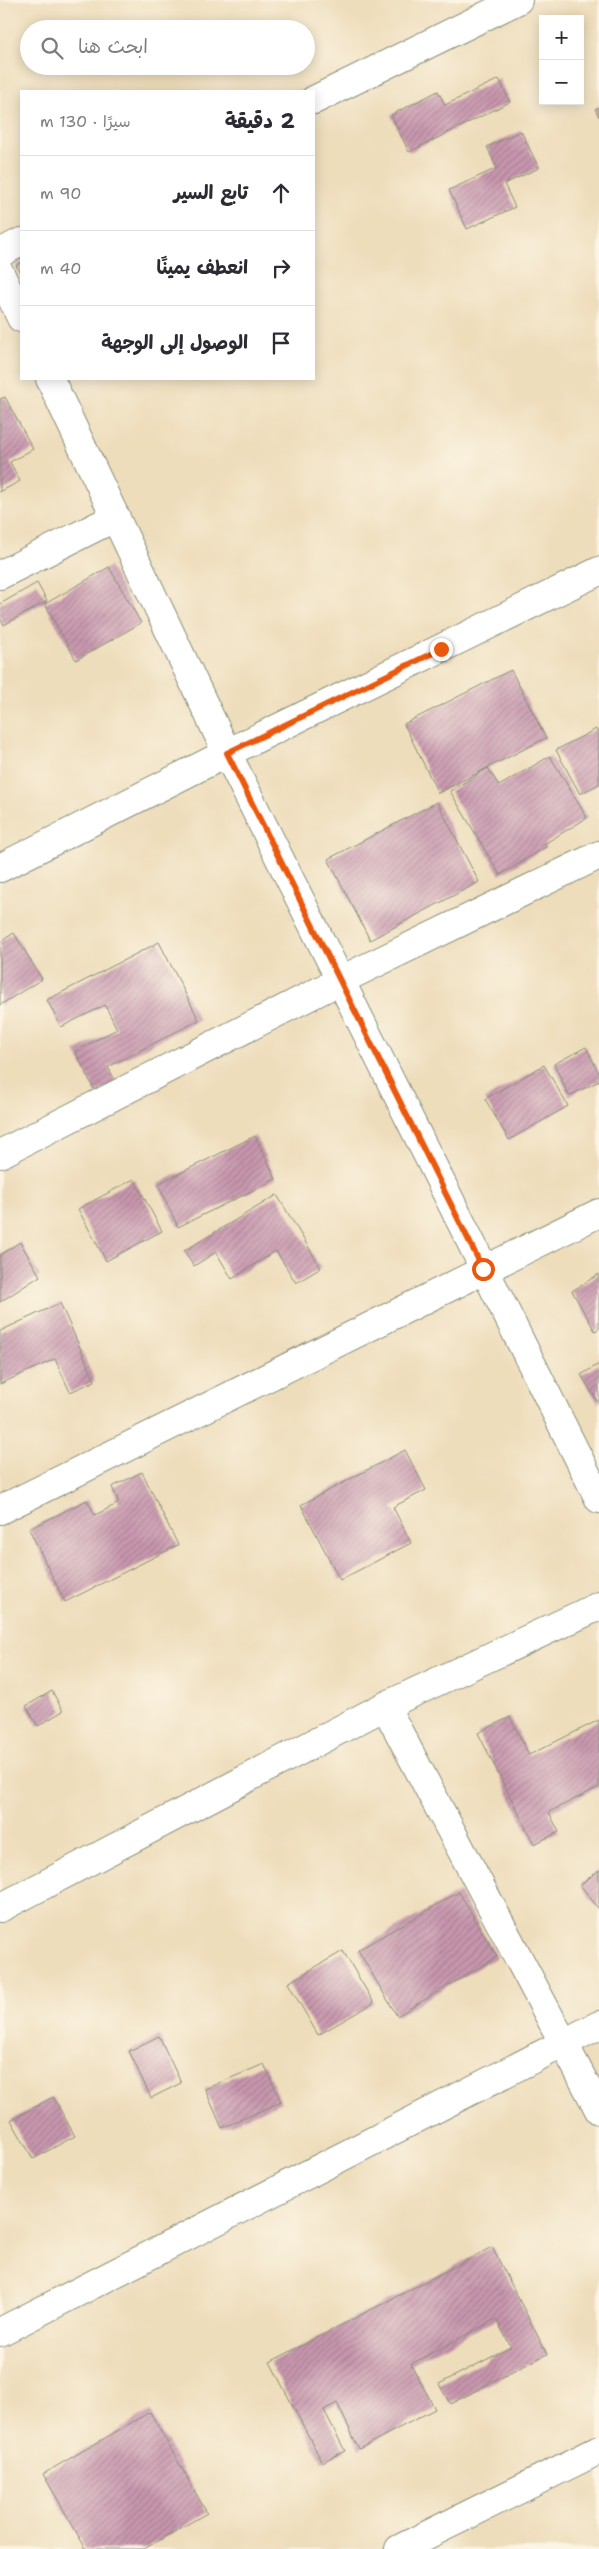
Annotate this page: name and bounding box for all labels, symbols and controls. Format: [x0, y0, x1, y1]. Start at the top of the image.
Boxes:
map controls [539, 15, 584, 105]
button: + [539, 15, 584, 60]
search box [20, 20, 315, 75]
icon: search [38, 34, 66, 62]
text: ابحث هنا [78, 34, 148, 59]
button: − [539, 60, 584, 105]
text: 2 دقيقة [225, 107, 295, 135]
text: سيرًا · 130 m [40, 111, 131, 132]
icon: ahead [267, 179, 295, 207]
text: تابع السير [174, 180, 248, 205]
text: 90 m [40, 183, 81, 204]
icon: right [267, 254, 295, 282]
text: انعطف يمينًا [157, 255, 248, 280]
text: 40 m [40, 258, 82, 279]
icon: arrive [267, 329, 295, 357]
text: الوصول إلى الوجهة [101, 330, 248, 355]
route end [430, 638, 453, 661]
route start [472, 1258, 495, 1281]

